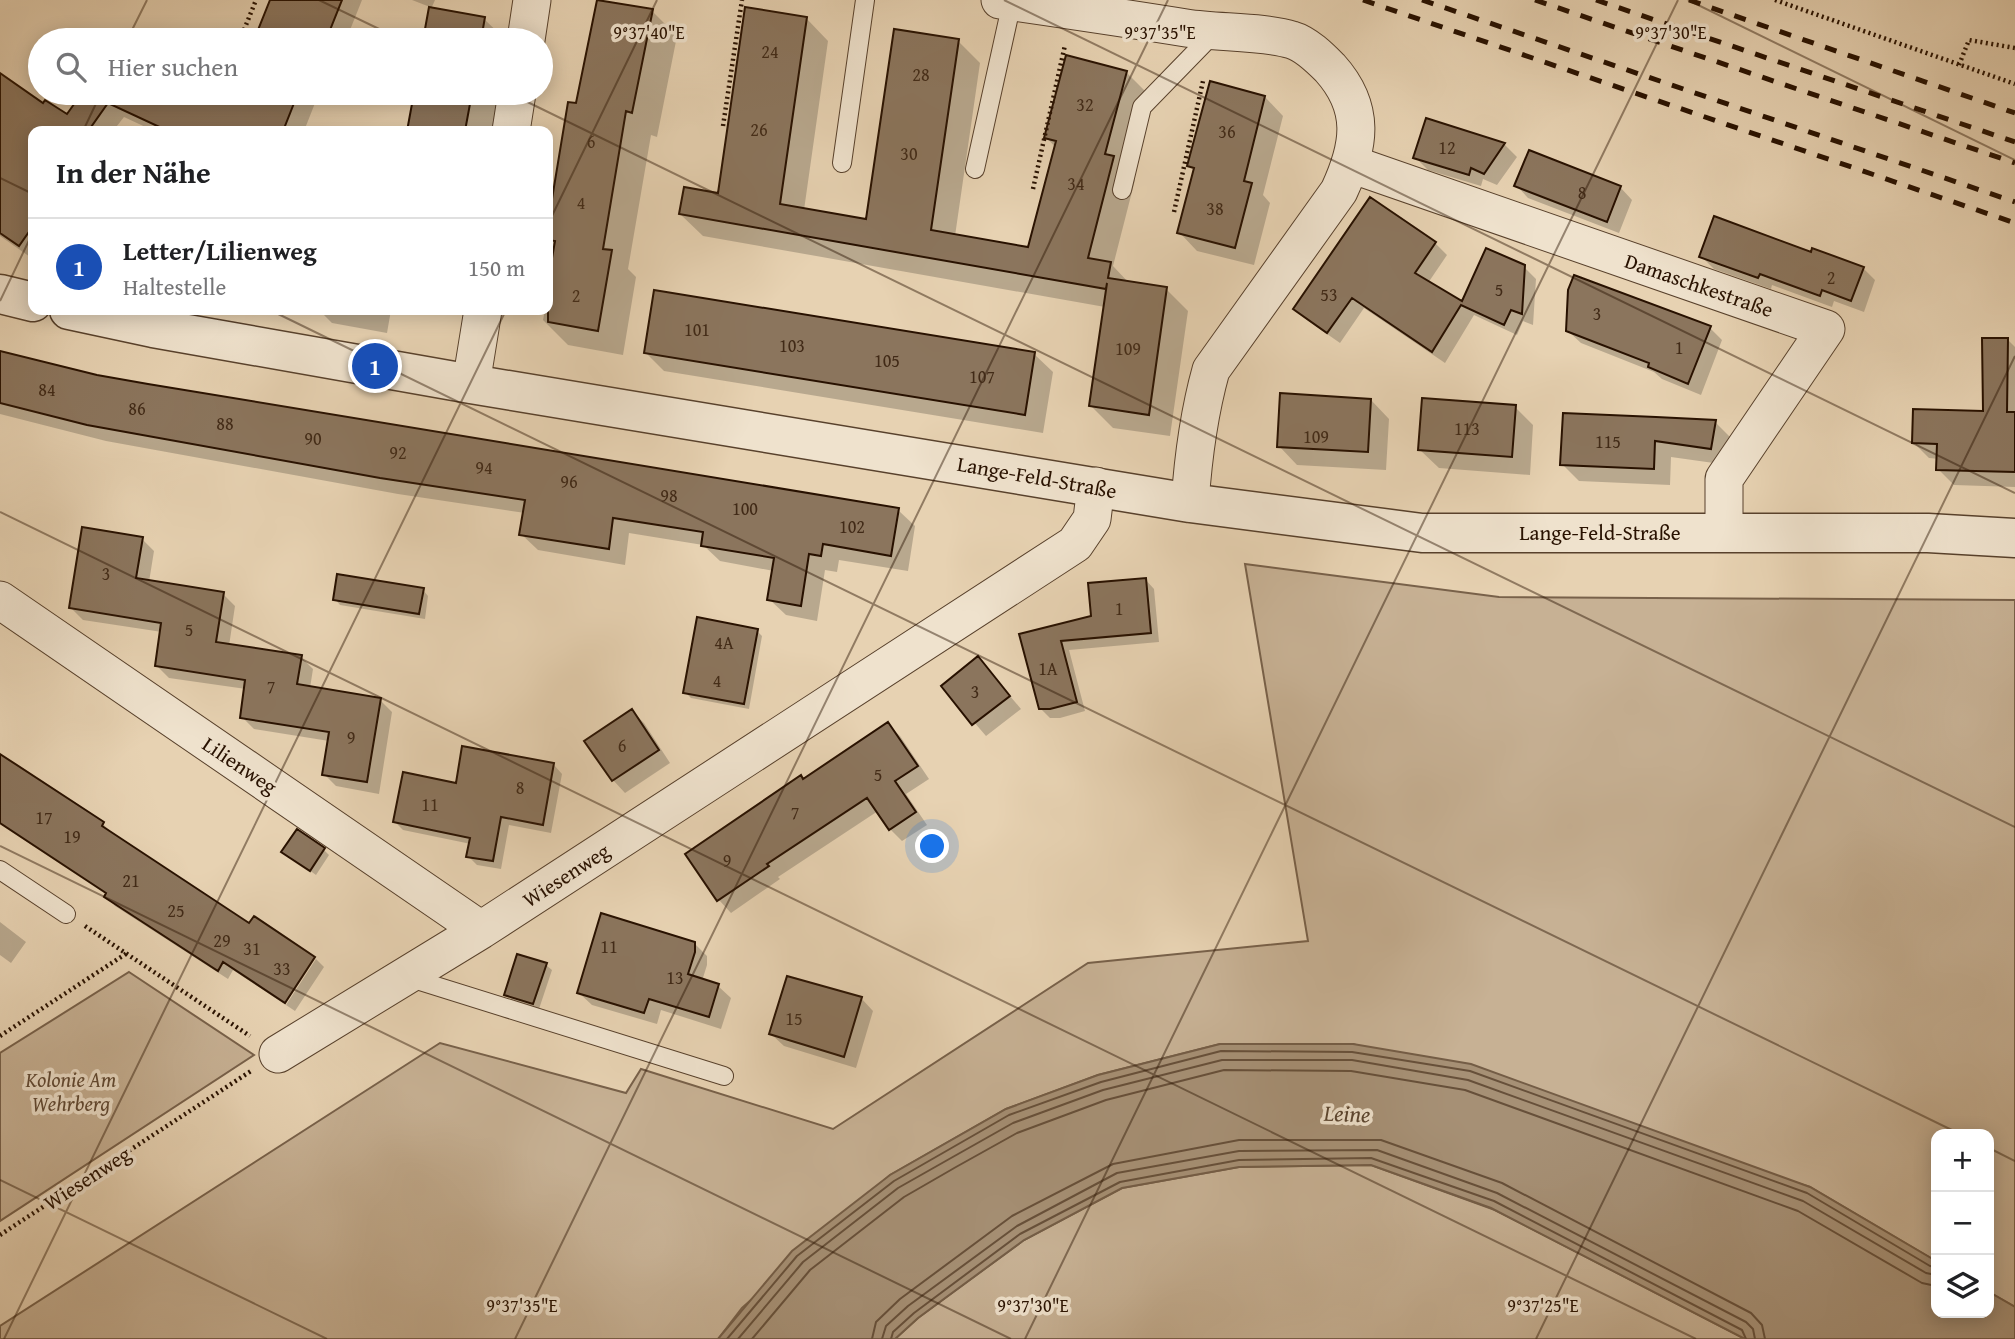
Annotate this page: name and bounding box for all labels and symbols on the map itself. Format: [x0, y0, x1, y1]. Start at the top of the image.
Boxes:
text: 9°37'40"E [613, 19, 685, 46]
text: 9°37'35"E [1124, 19, 1196, 46]
text: 9°37'30"E [1635, 19, 1707, 46]
house number: 24 [761, 38, 779, 65]
house number: 28 [912, 61, 930, 88]
house number: 32 [1076, 91, 1094, 118]
house number: 26 [750, 116, 768, 143]
house number: 36 [1218, 118, 1236, 145]
house number: 6 [587, 128, 595, 155]
house number: 12 [1438, 134, 1456, 161]
house number: 30 [900, 140, 918, 167]
house number: 34 [1067, 170, 1085, 197]
house number: 8 [1578, 179, 1586, 206]
house number: 4 [577, 189, 585, 216]
house number: 38 [1206, 195, 1224, 222]
street label: Damaschkestraße [1621, 245, 1778, 325]
house number: 2 [1827, 264, 1835, 291]
house number: 5 [1495, 276, 1503, 303]
house number: 53 [1320, 281, 1338, 308]
house number: 2 [572, 282, 580, 309]
house number: 3 [1593, 300, 1601, 327]
house number: 101 [684, 316, 710, 343]
house number: 103 [779, 332, 805, 359]
house number: 1 [1675, 334, 1683, 361]
house number: 109 [1115, 335, 1141, 362]
pin: 1 [352, 340, 398, 392]
house number: 105 [874, 347, 900, 374]
house number: 107 [969, 363, 995, 390]
house number: 84 [38, 376, 56, 403]
house number: 86 [128, 395, 146, 422]
house number: 88 [216, 410, 234, 437]
house number: 113 [1454, 415, 1480, 442]
house number: 109 [1303, 423, 1329, 450]
house number: 90 [304, 425, 322, 452]
house number: 115 [1595, 428, 1621, 455]
house number: 92 [389, 439, 407, 466]
street label: Lange-Feld-Straße [955, 448, 1119, 506]
house number: 94 [475, 454, 493, 481]
house number: 96 [560, 468, 578, 495]
house number: 98 [660, 482, 678, 509]
house number: 100 [732, 495, 758, 522]
house number: 102 [839, 513, 865, 540]
street label: Lange-Feld-Straße [1519, 517, 1681, 548]
house number: 3 [102, 560, 110, 587]
house number: 1 [1115, 595, 1123, 622]
house number: 5 [185, 616, 193, 643]
house number: 4A [714, 629, 734, 656]
house number: 1A [1038, 655, 1058, 682]
house number: 4 [713, 667, 721, 694]
house number: 7 [267, 673, 275, 700]
house number: 3 [971, 678, 979, 705]
house number: 9 [347, 724, 355, 751]
street label: Lilienweg [196, 729, 284, 802]
house number: 6 [618, 732, 626, 759]
house number: 5 [874, 761, 882, 788]
house number: 8 [516, 774, 524, 801]
house number: 11 [421, 791, 439, 818]
house number: 7 [791, 799, 799, 826]
house number: 17 [35, 804, 53, 831]
house number: 19 [63, 823, 81, 850]
your location [915, 829, 949, 863]
street label: Wiesenweg [516, 835, 616, 915]
house number: 9 [723, 847, 731, 874]
house number: 21 [122, 867, 140, 894]
house number: 25 [167, 897, 185, 924]
house number: 29 [213, 927, 231, 954]
house number: 11 [600, 933, 618, 960]
house number: 31 [243, 935, 261, 962]
house number: 33 [273, 955, 291, 982]
house number: 13 [666, 964, 684, 991]
house number: 15 [785, 1005, 803, 1032]
park label: Kolonie Am Wehrberg [25, 1064, 116, 1119]
water label: Leine [1322, 1096, 1371, 1130]
street label: Wiesenweg [37, 1138, 137, 1218]
text: 9°37'35"E [486, 1292, 558, 1319]
text: 9°37'30"E [997, 1292, 1069, 1319]
text: 9°37'25"E [1507, 1292, 1579, 1319]

